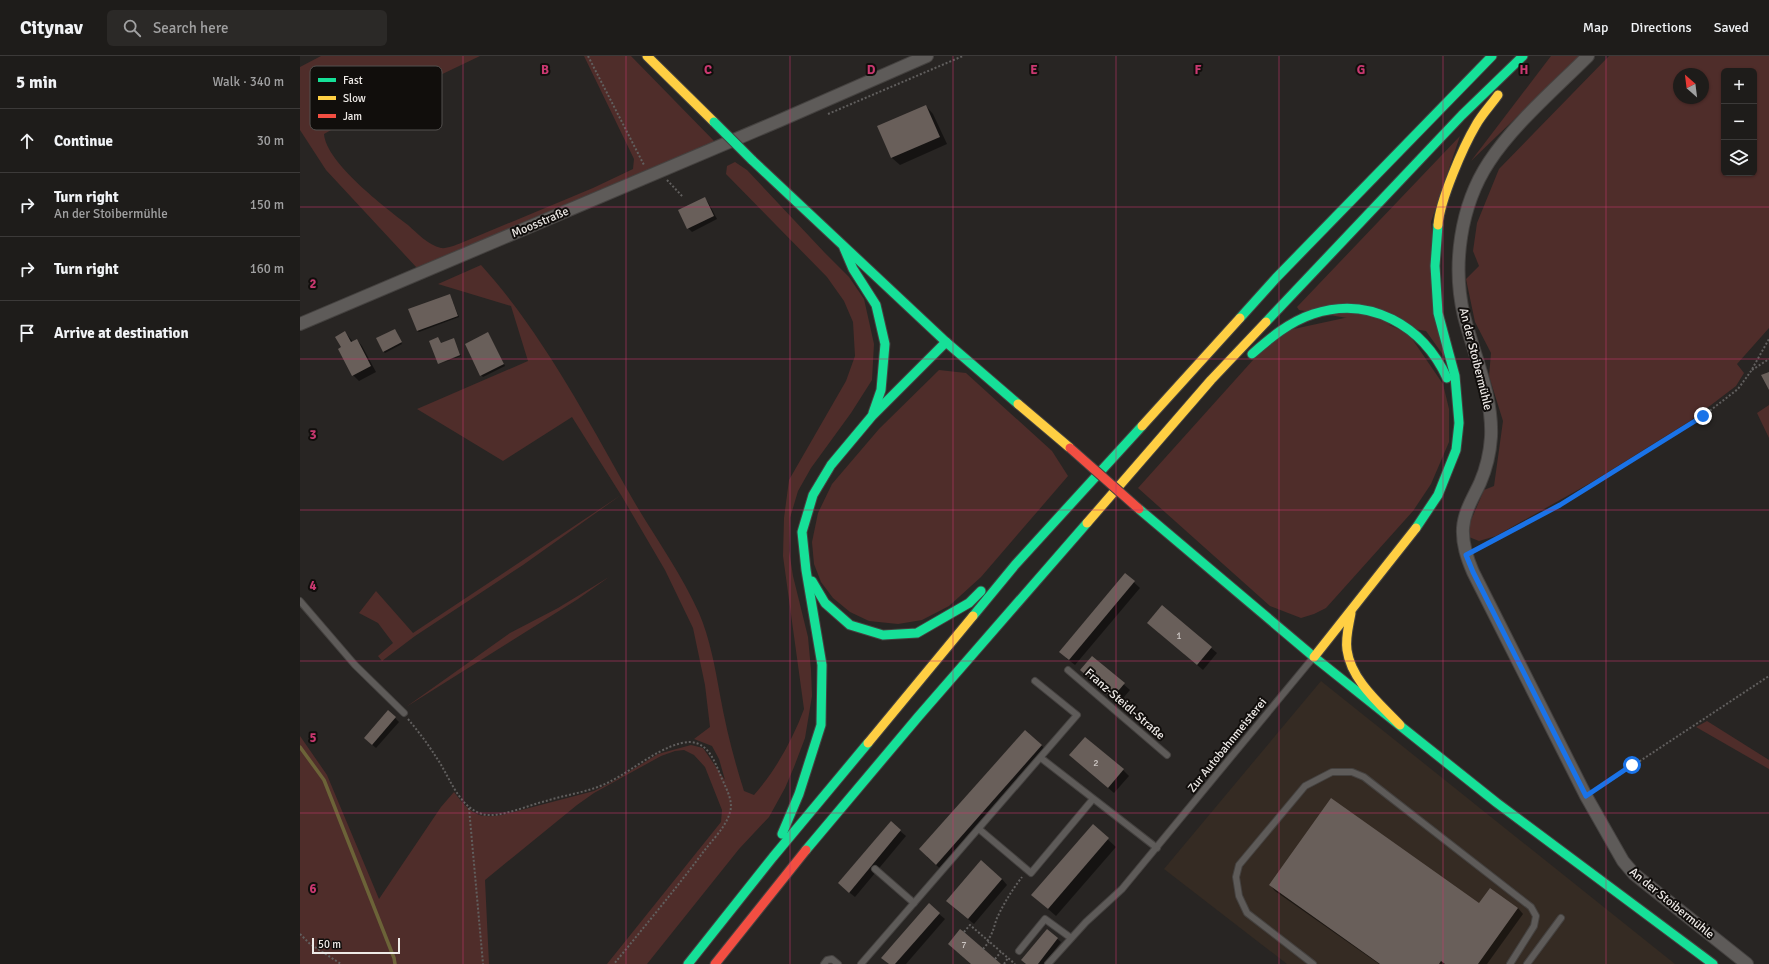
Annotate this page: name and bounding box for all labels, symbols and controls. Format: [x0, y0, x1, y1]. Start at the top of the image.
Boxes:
search box [107, 10, 387, 46]
text: Citynav [20, 16, 83, 40]
icon: search [121, 17, 143, 39]
text: Search here [153, 19, 229, 37]
text: Map [1583, 19, 1609, 36]
text: Directions [1631, 19, 1692, 36]
text: Saved [1714, 19, 1749, 36]
text: B [541, 62, 549, 78]
text: C [704, 62, 712, 78]
text: D [867, 62, 876, 78]
text: E [1030, 62, 1038, 78]
text: F [1195, 62, 1202, 78]
text: G [1357, 62, 1365, 78]
text: H [1520, 62, 1528, 78]
legend [310, 66, 442, 130]
north arrow [1673, 68, 1709, 104]
map controls [1721, 68, 1757, 176]
button: + [1721, 68, 1757, 104]
text: 5 min [16, 72, 57, 93]
text: Walk · 340 m [213, 74, 284, 90]
text: Fast [343, 74, 363, 87]
text: Slow [343, 92, 366, 105]
button: − [1721, 104, 1757, 140]
text: Jam [343, 110, 362, 123]
icon: ahead [16, 130, 38, 152]
text: Continue [54, 132, 113, 150]
text: 30 m [257, 133, 284, 149]
button: layers [1721, 140, 1757, 176]
text: Turn right [54, 188, 119, 206]
icon: right [16, 194, 38, 216]
text: 150 m [250, 197, 284, 213]
street label: Moosstraße [509, 204, 571, 241]
text: An der Stoibermühle [54, 206, 168, 222]
icon: right [16, 258, 38, 280]
text: Turn right [54, 260, 119, 278]
text: 160 m [250, 261, 284, 277]
text: 2 [309, 276, 317, 292]
street label: An der Stoibermühle [1456, 306, 1495, 412]
icon: arrive [16, 322, 38, 344]
text: Arrive at destination [54, 324, 189, 342]
route end [1694, 407, 1712, 425]
text: 3 [309, 427, 317, 443]
text: 4 [309, 578, 317, 594]
house number: 1 [1176, 630, 1182, 642]
street label: Franz-Steidl-Straße [1082, 666, 1168, 743]
street label: Zur Autobahnmeisterei [1185, 695, 1270, 796]
text: 5 [309, 730, 317, 746]
route start [1623, 756, 1641, 774]
house number: 2 [1093, 757, 1099, 769]
street label: An der Stoibermühle [1626, 865, 1717, 942]
text: 6 [309, 881, 317, 897]
scale bar [312, 936, 400, 955]
text: 50 m [318, 938, 341, 951]
house number: 7 [961, 939, 967, 951]

